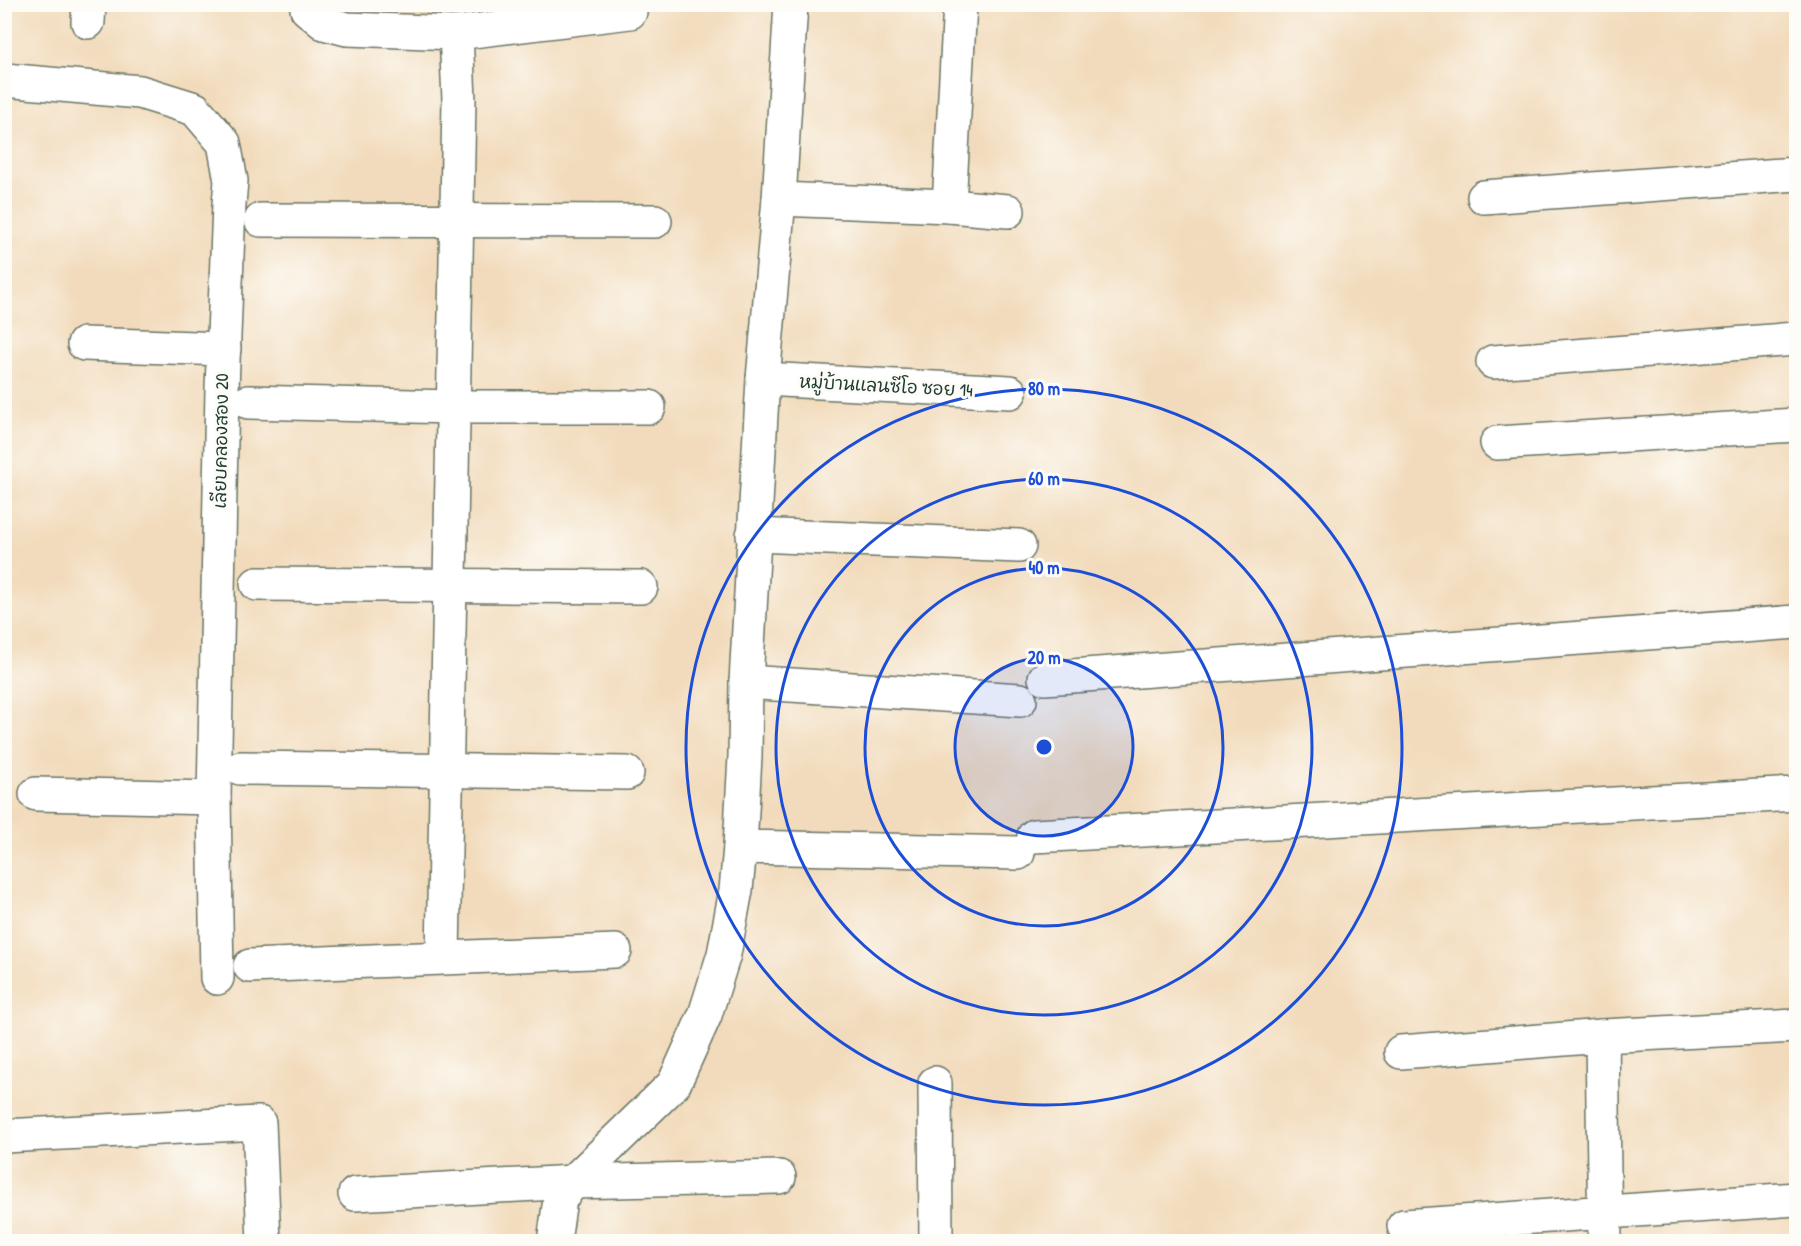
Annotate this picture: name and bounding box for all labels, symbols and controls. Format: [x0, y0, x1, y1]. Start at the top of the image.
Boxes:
street label: หมู่บ้านแลนซีโอ ซอย 14 [798, 368, 974, 405]
street label: เลียบคลองสอง 20 [207, 373, 234, 509]
text: 80 m [1028, 376, 1060, 401]
text: 60 m [1028, 466, 1060, 491]
text: 40 m [1028, 555, 1060, 580]
text: 20 m [1028, 645, 1060, 670]
centre of rings [1034, 737, 1054, 757]

